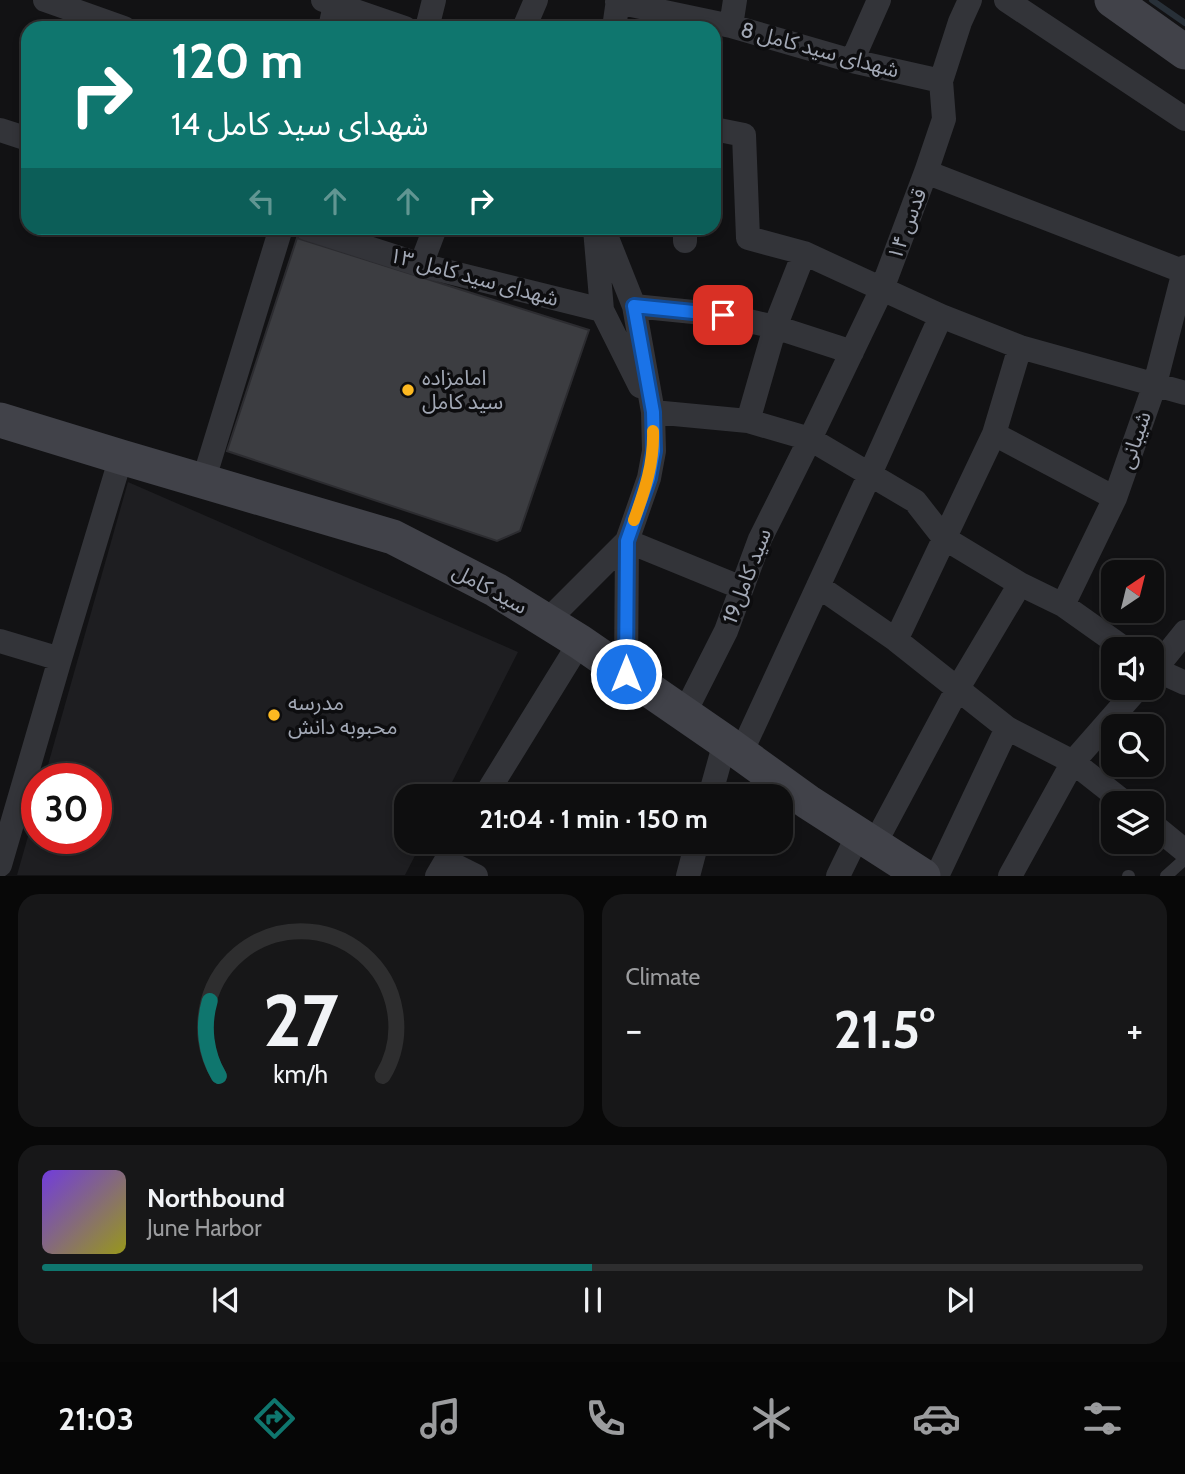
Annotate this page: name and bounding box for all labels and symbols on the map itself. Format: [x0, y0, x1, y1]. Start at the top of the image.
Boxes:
street label: شهدای سید کامل 8 [738, 16, 902, 83]
street label: قدس ۱۴ [881, 184, 932, 263]
street label: شهدای سید کامل ۱۳ [387, 242, 561, 311]
pin [693, 285, 753, 345]
place label: امامزاده سید کامل [422, 365, 503, 414]
marker: امامزاده سید کامل [400, 382, 416, 398]
street label: شیبانی [1113, 408, 1156, 472]
street label: سید کامل19 [717, 525, 776, 627]
street label: سید کامل [449, 558, 532, 619]
north arrow [1101, 560, 1164, 623]
position arrow [589, 637, 663, 711]
place label: مدرسه محبوبه دانش [288, 690, 397, 739]
marker: مدرسه محبوبه دانش [266, 707, 282, 723]
speed limit sign: 30 [21, 763, 112, 854]

